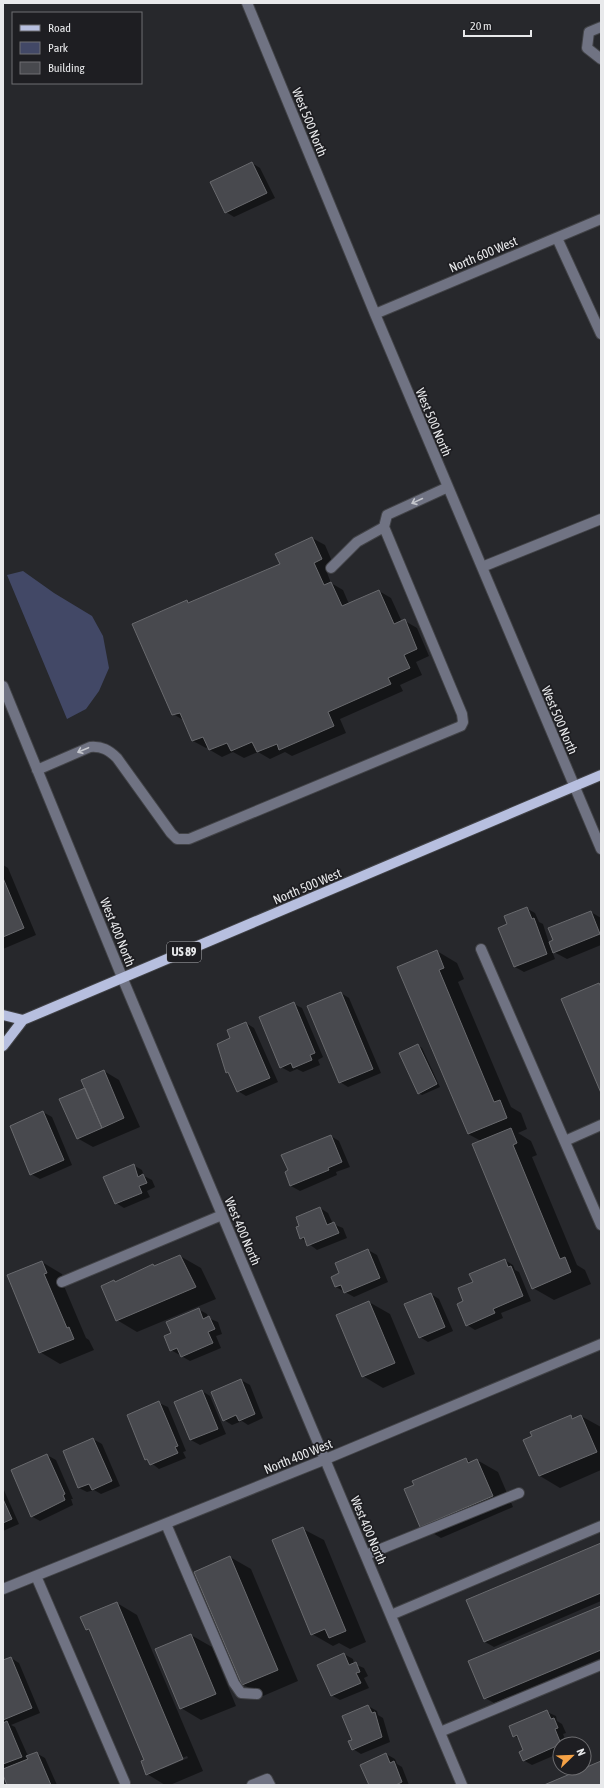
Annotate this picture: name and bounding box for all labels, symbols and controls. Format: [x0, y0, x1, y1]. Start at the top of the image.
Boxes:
legend [12, 12, 142, 84]
scale bar [464, 12, 531, 38]
text: 20 m [470, 19, 492, 33]
text: Road [48, 21, 71, 35]
text: Park [48, 41, 69, 55]
text: Building [48, 61, 86, 75]
street label: West 500 North [289, 86, 330, 159]
street label: North 600 West [447, 233, 520, 276]
street label: West 500 North [412, 386, 455, 459]
one-way arrow [412, 498, 424, 505]
street label: West 500 North [538, 684, 581, 757]
one-way arrow [77, 747, 89, 755]
street label: North 500 West [271, 865, 344, 908]
street label: West 400 North [97, 896, 138, 969]
road number: US 89 [167, 942, 201, 962]
street label: West 400 North [221, 1195, 264, 1268]
street label: North 400 West [262, 1436, 335, 1477]
street label: West 400 North [347, 1494, 390, 1567]
north arrow [552, 1736, 592, 1776]
text: N [574, 1747, 588, 1757]

